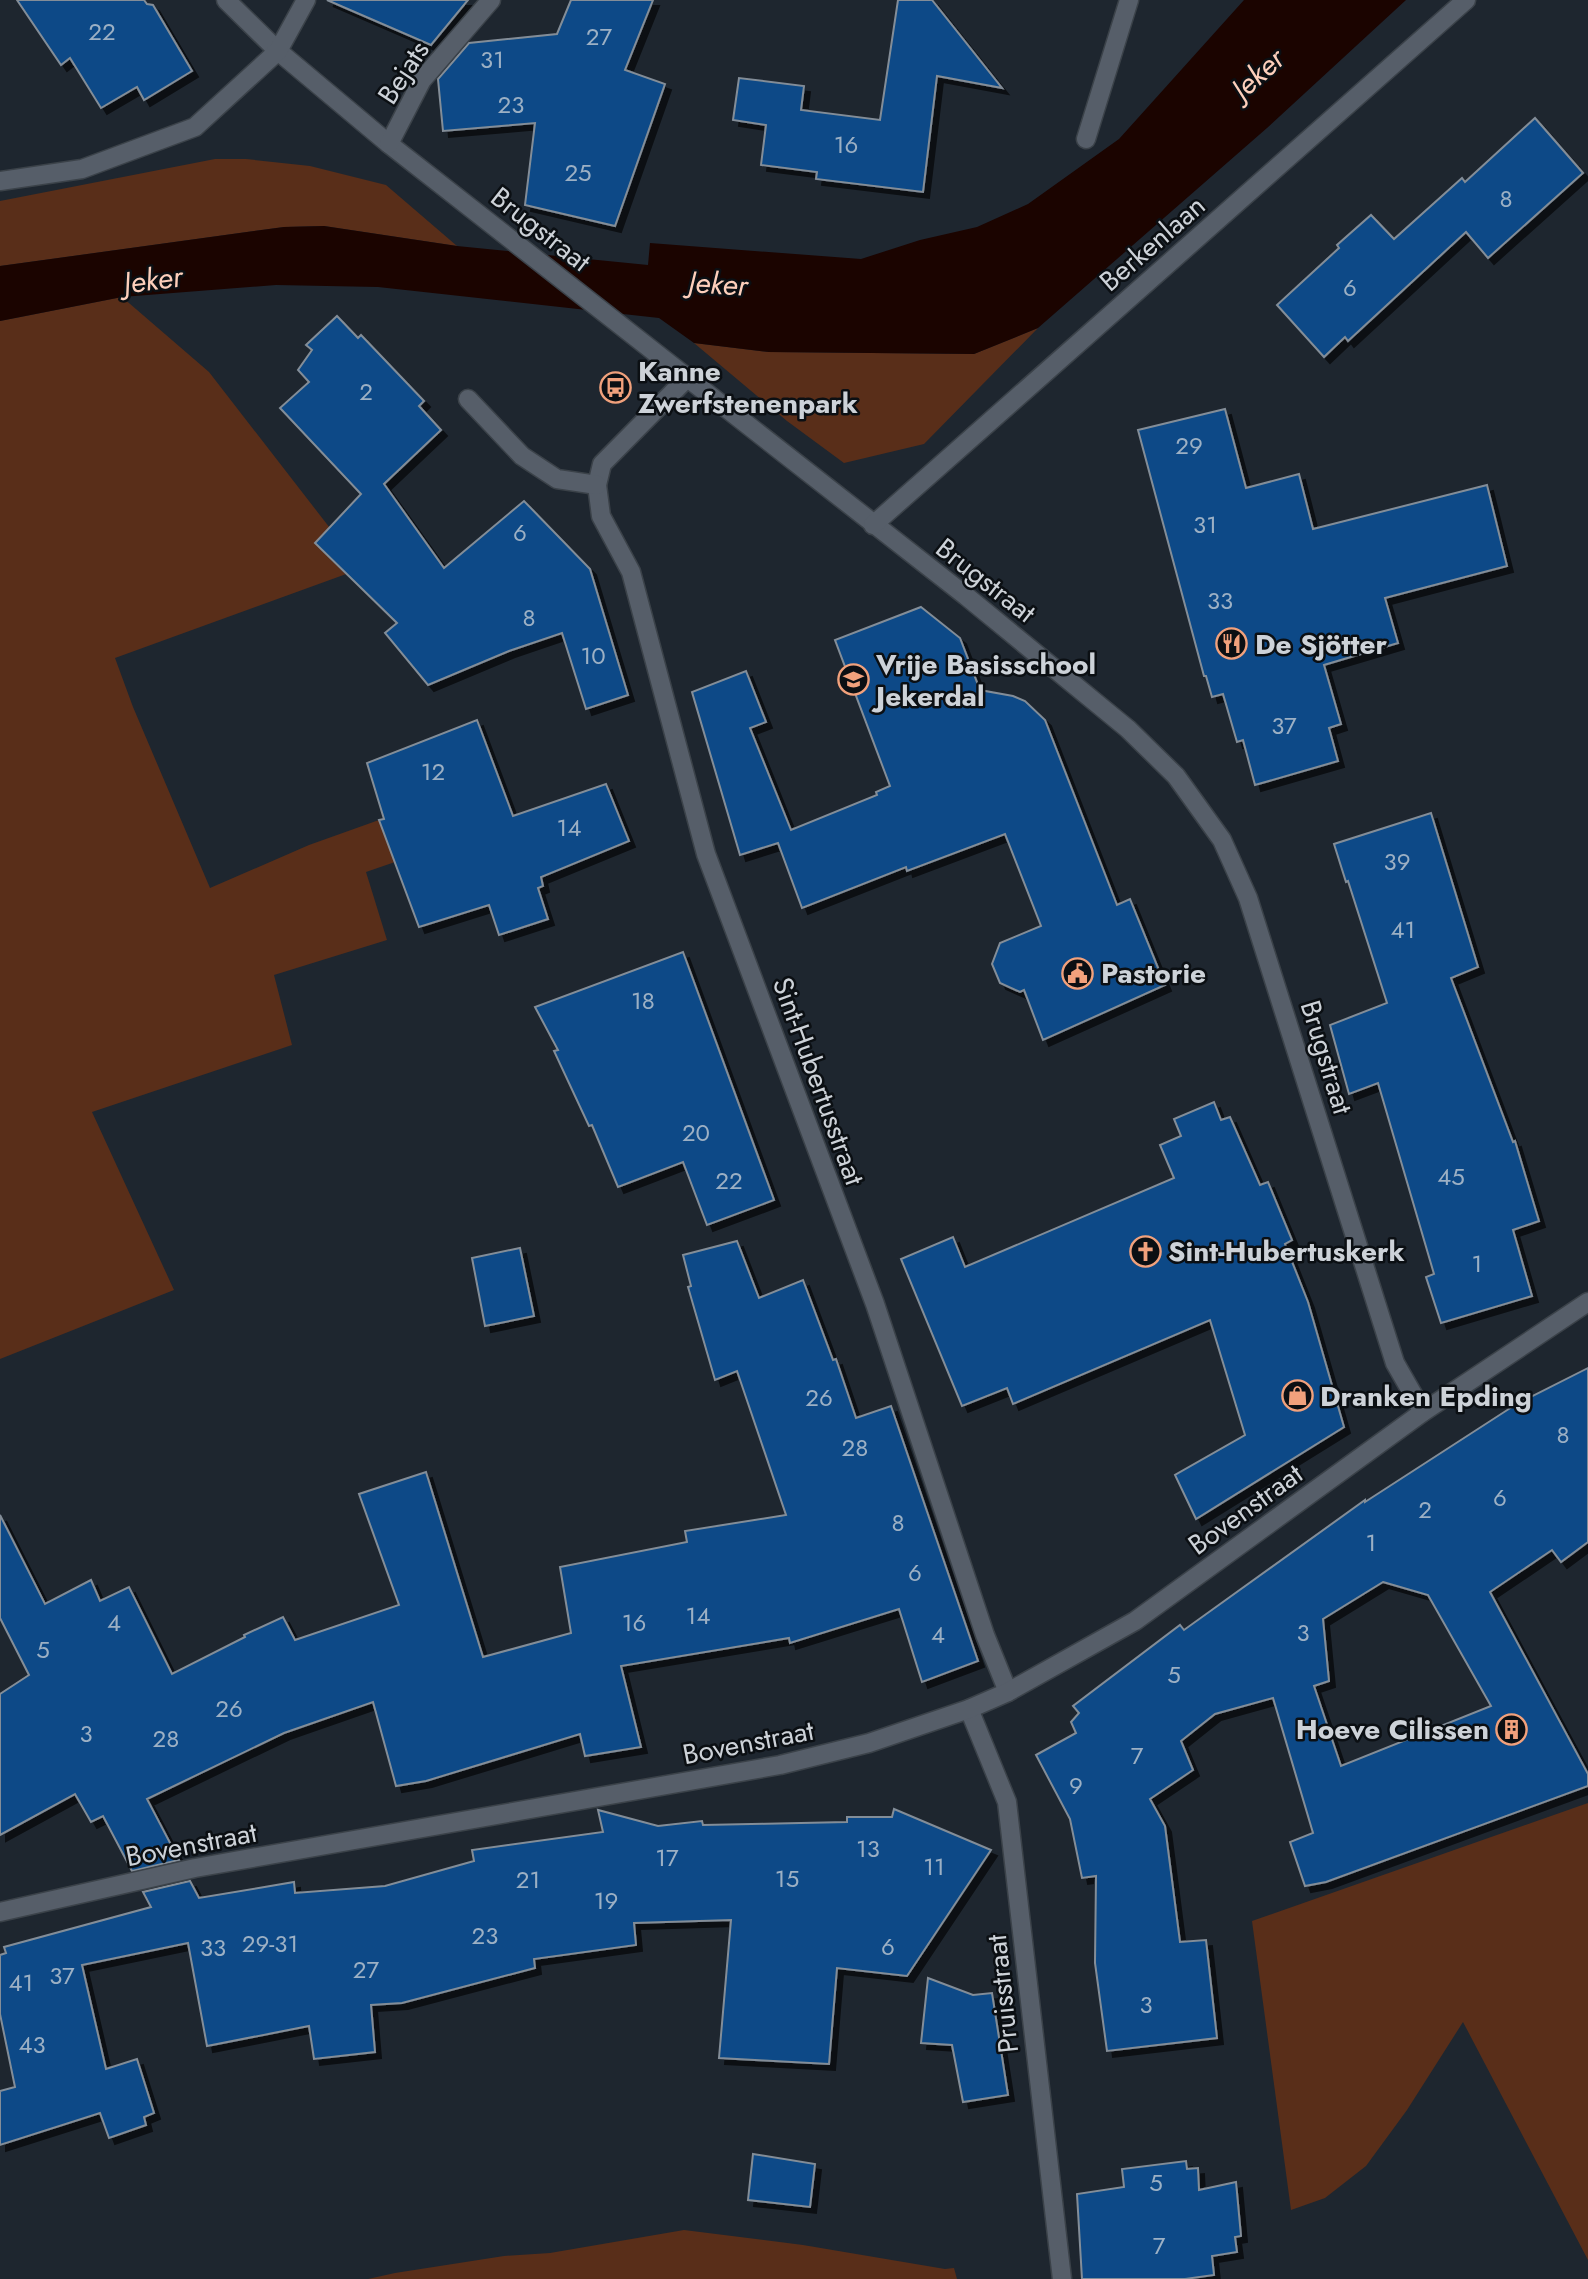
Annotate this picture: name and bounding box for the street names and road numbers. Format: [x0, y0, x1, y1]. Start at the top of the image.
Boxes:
street label: Bejats [368, 32, 439, 112]
street label: Brugstraat [482, 177, 600, 282]
street label: Berkenlaan [1090, 186, 1214, 301]
street label: Brugstraat [927, 528, 1045, 633]
street label: Sint-Hubertusstraat [762, 971, 875, 1191]
street label: Brugstraat [1290, 995, 1363, 1119]
street label: Bovenstraat [1180, 1454, 1311, 1565]
street label: Bovenstraat [679, 1710, 817, 1775]
street label: Bovenstraat [122, 1812, 260, 1877]
street label: Pruisstraat [976, 1932, 1029, 2055]

